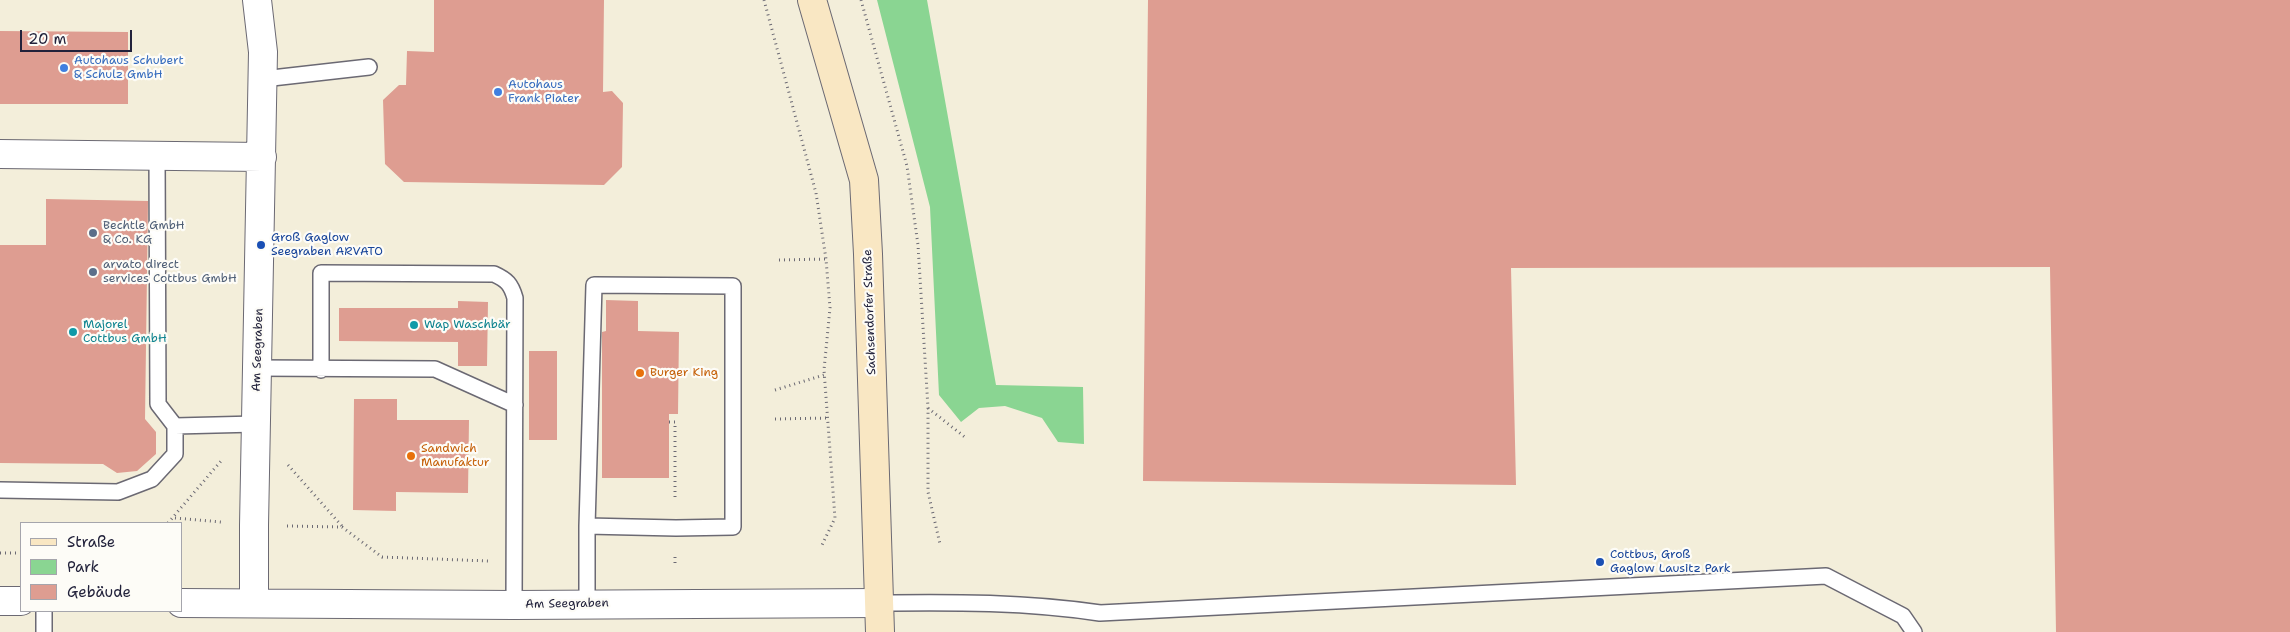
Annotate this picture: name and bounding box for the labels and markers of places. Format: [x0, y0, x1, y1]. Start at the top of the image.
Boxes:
place label: Autohaus Schubert & Schulz GmbH [74, 54, 184, 82]
marker: Autohaus Schubert & Schulz GmbH [58, 62, 70, 74]
place label: Autohaus Frank Piater [508, 78, 579, 106]
marker: Autohaus Frank Piater [492, 86, 504, 98]
place label: Bechtle GmbH & Co. KG [103, 219, 185, 247]
marker: Bechtle GmbH & Co. KG [87, 227, 99, 239]
place label: Groß Gaglow Seegraben ARVATO [271, 231, 383, 259]
marker: Groß Gaglow Seegraben ARVATO [255, 239, 267, 251]
place label: arvato direct services Cottbus GmbH [103, 258, 237, 286]
marker: arvato direct services Cottbus GmbH [87, 266, 99, 278]
place label: Majorel Cottbus GmbH [83, 318, 167, 346]
place label: Wap Waschbär [424, 318, 511, 332]
marker: Wap Waschbär [408, 319, 420, 331]
marker: Majorel Cottbus GmbH [67, 326, 79, 338]
place label: Burger King [650, 366, 718, 380]
marker: Burger King [634, 367, 646, 379]
place label: Sandwich Manufaktur [421, 442, 489, 470]
marker: Sandwich Manufaktur [405, 450, 417, 462]
place label: Cottbus, Groß Gaglow Lausitz Park [1610, 548, 1731, 576]
marker: Cottbus, Groß Gaglow Lausitz Park [1594, 556, 1606, 568]

